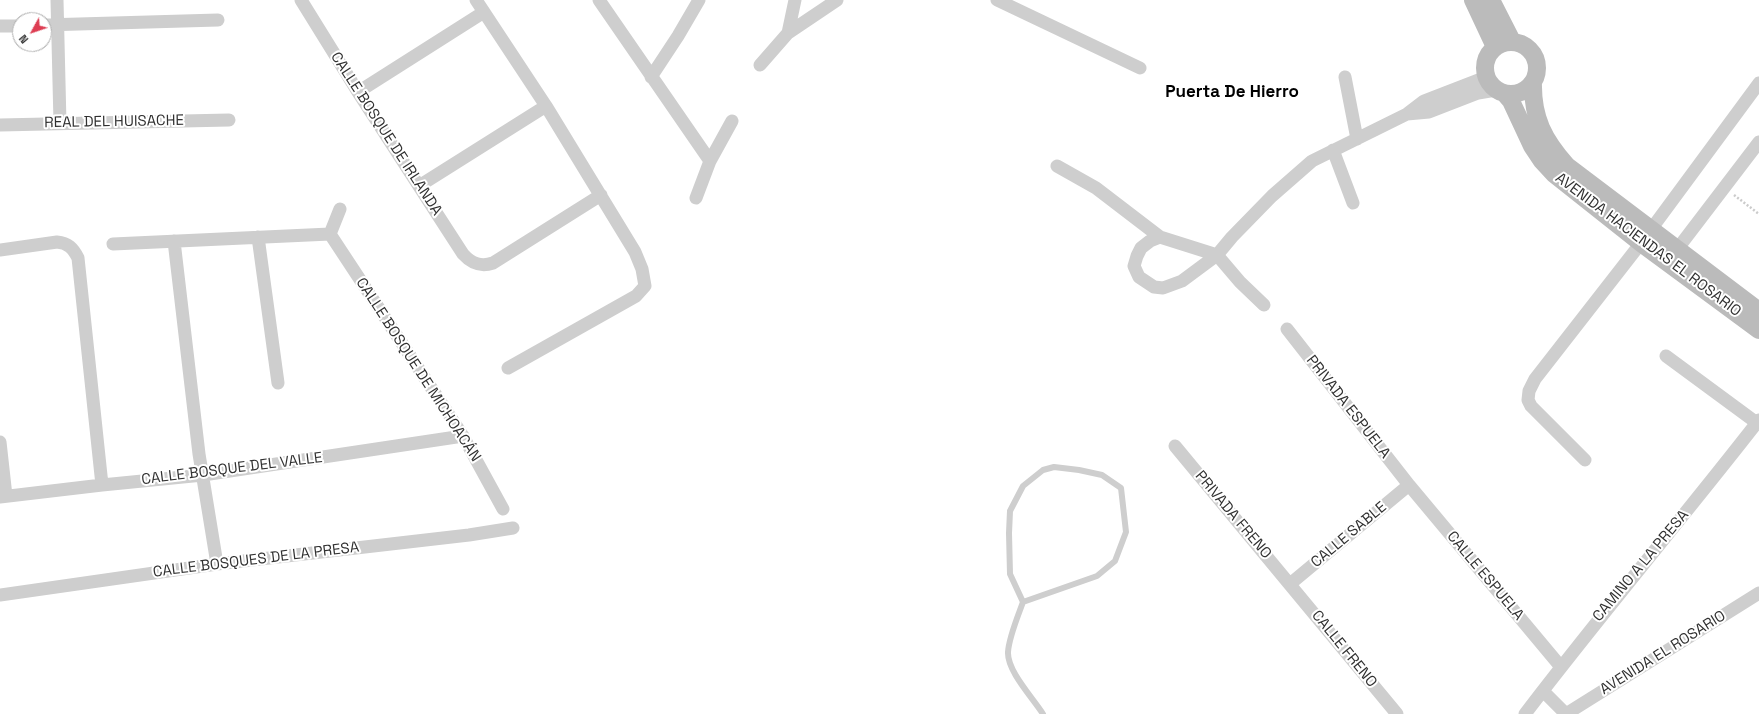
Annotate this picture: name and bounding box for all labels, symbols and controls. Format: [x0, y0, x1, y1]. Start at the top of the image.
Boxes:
north arrow [12, 12, 52, 52]
text: N [16, 32, 31, 46]
street label: CALLE BOSQUE DE IRLANDA [326, 49, 446, 219]
district label: Puerta De Hierro [1165, 82, 1299, 102]
street label: REAL DEL HUISACHE [44, 112, 184, 132]
street label: AVENIDA HACIENDAS EL ROSARIO [1552, 169, 1744, 321]
street label: CALLE BOSQUE DE MICHOACÁN [352, 275, 484, 465]
street label: PRIVADA ESPUELA [1302, 352, 1394, 462]
street label: CALLE BOSQUE DEL VALLE [140, 449, 324, 489]
street label: PRIVADA FRENO [1191, 467, 1275, 563]
street label: CALLE SABLE [1308, 498, 1390, 572]
street label: CAMINO A LA PRESA [1589, 507, 1693, 625]
street label: CALLE ESPUELA [1443, 528, 1527, 624]
street label: CALLE BOSQUES DE LA PRESA [152, 538, 360, 582]
street label: CALLE FRENO [1308, 607, 1380, 691]
street label: AVENIDA EL ROSARIO [1597, 607, 1729, 699]

